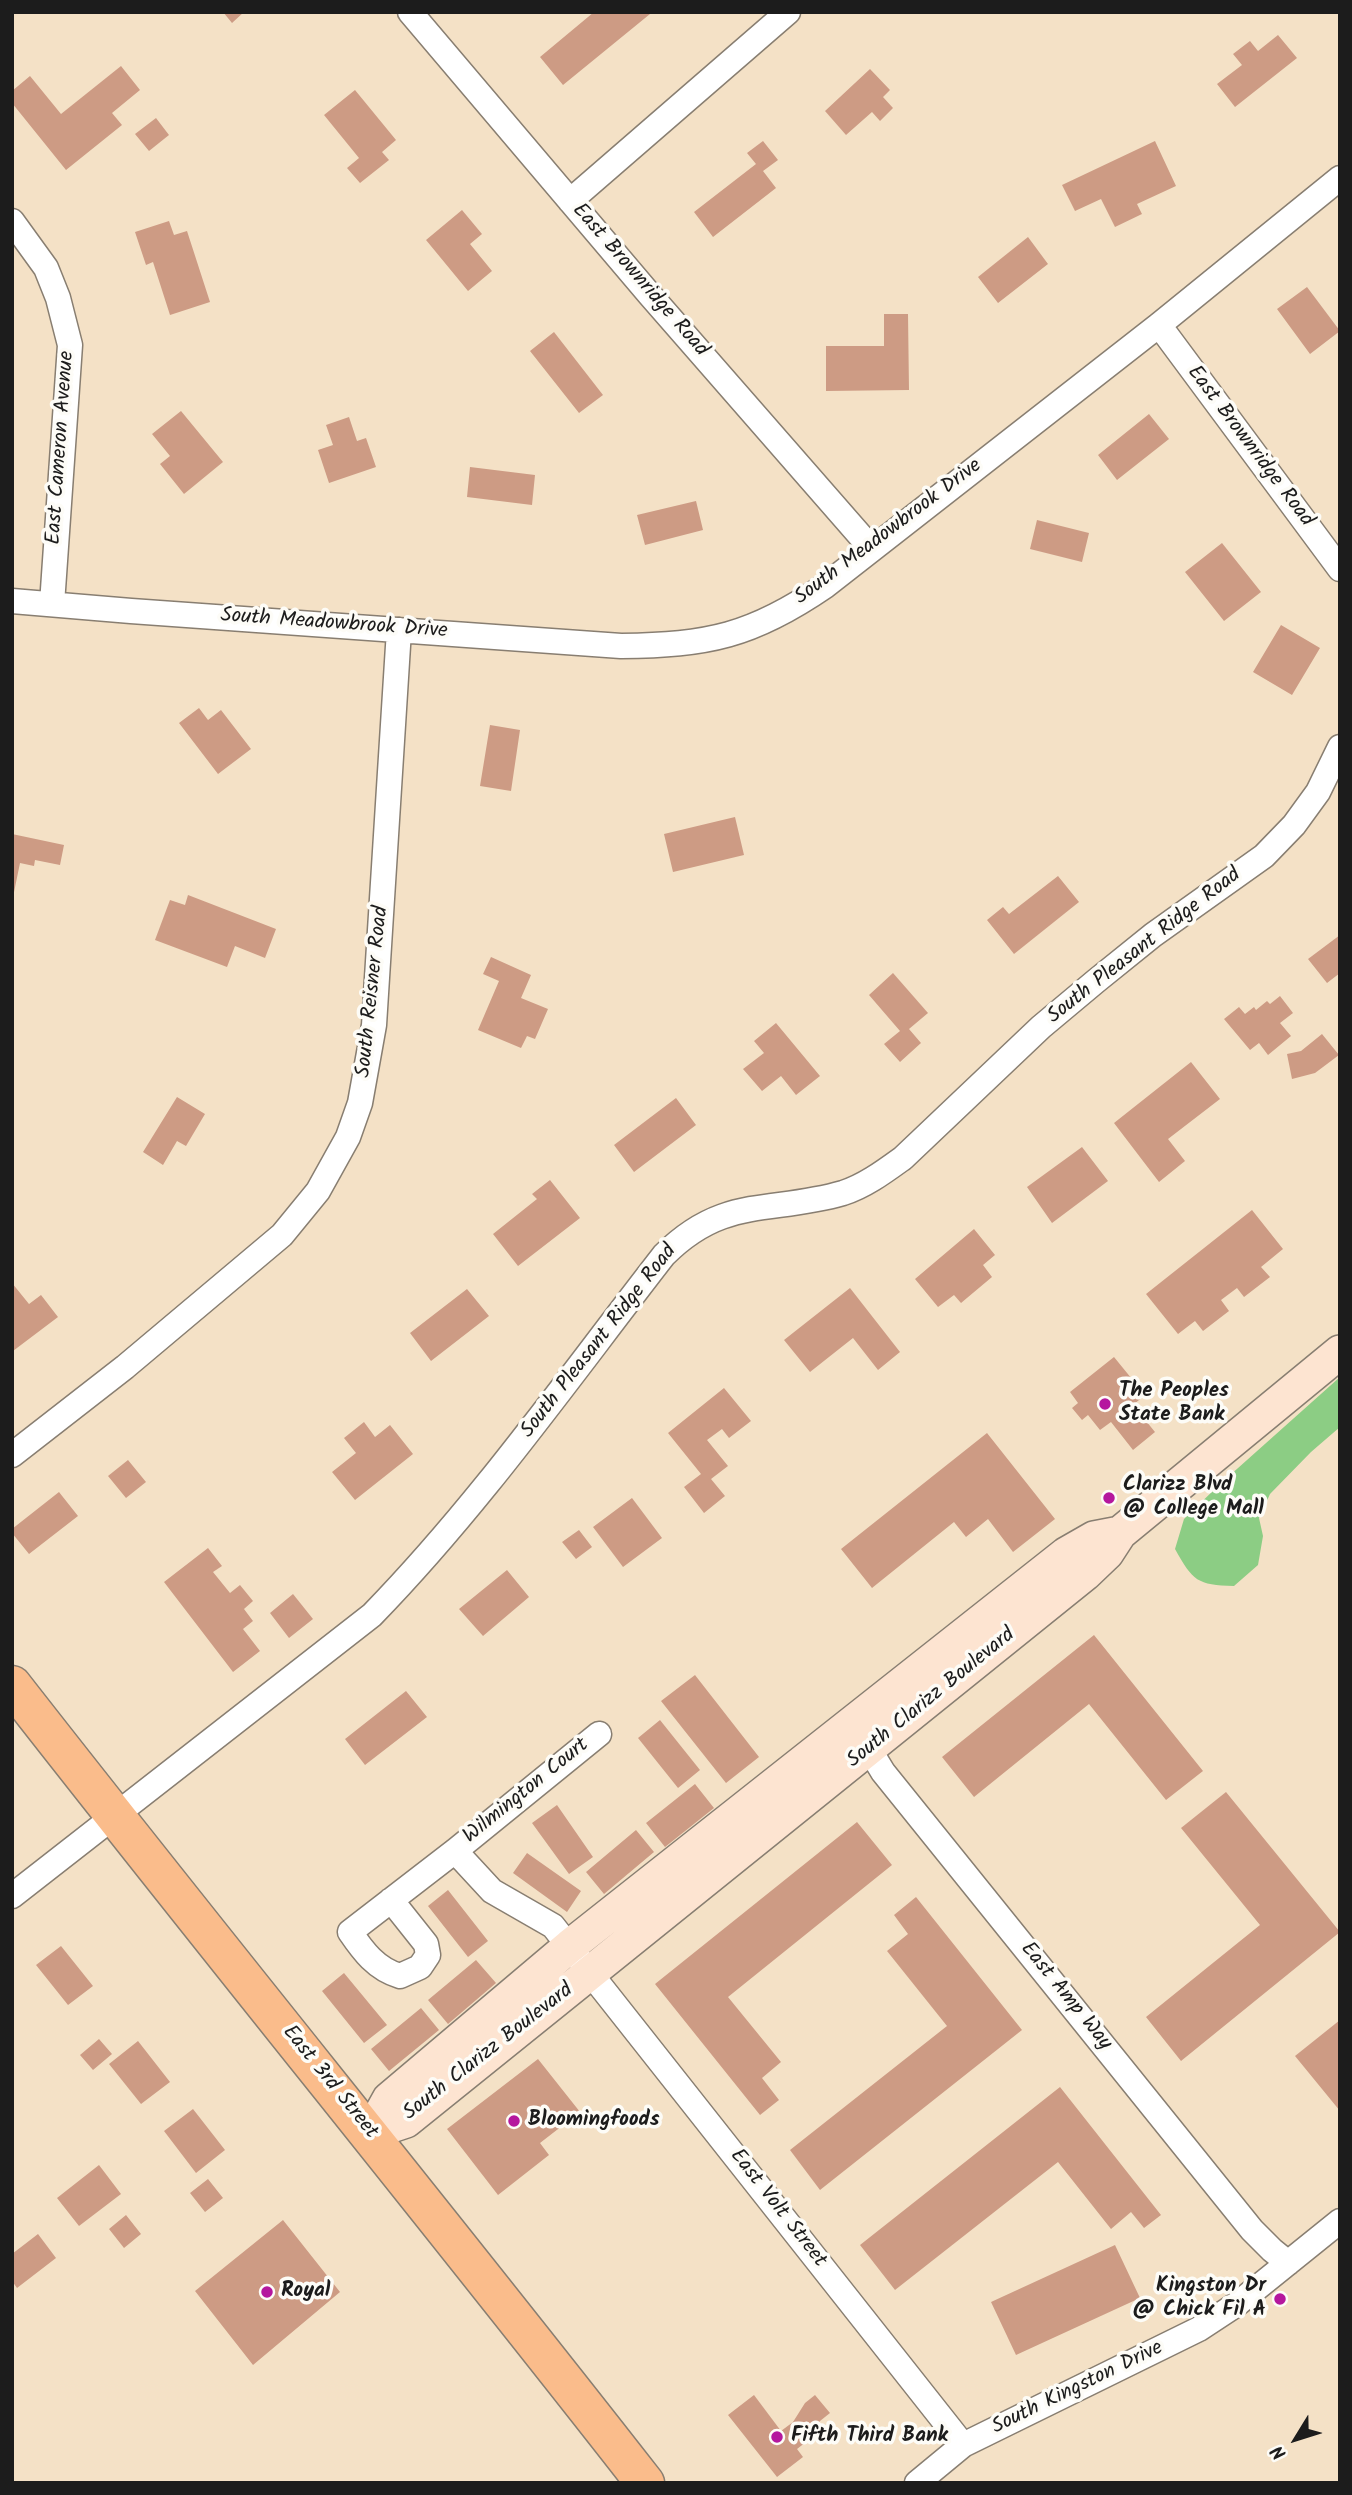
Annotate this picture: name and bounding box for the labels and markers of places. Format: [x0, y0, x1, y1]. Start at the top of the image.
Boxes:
place label: The Peoples State Bank [1119, 1379, 1229, 1429]
marker: The Peoples State Bank [1097, 1396, 1113, 1412]
place label: Clarizz Blvd @ College Mall [1123, 1473, 1264, 1523]
marker: Clarizz Blvd @ College Mall [1101, 1490, 1117, 1506]
place label: Bloomingfoods [528, 2108, 660, 2134]
marker: Bloomingfoods [506, 2113, 522, 2129]
place label: Kingston Dr @ Chick Fil A [1133, 2274, 1266, 2324]
place label: Royal [281, 2279, 330, 2305]
marker: Royal [259, 2284, 275, 2300]
marker: Kingston Dr @ Chick Fil A [1272, 2291, 1288, 2307]
place label: Fifth Third Bank [791, 2424, 948, 2450]
marker: Fifth Third Bank [769, 2429, 785, 2445]

